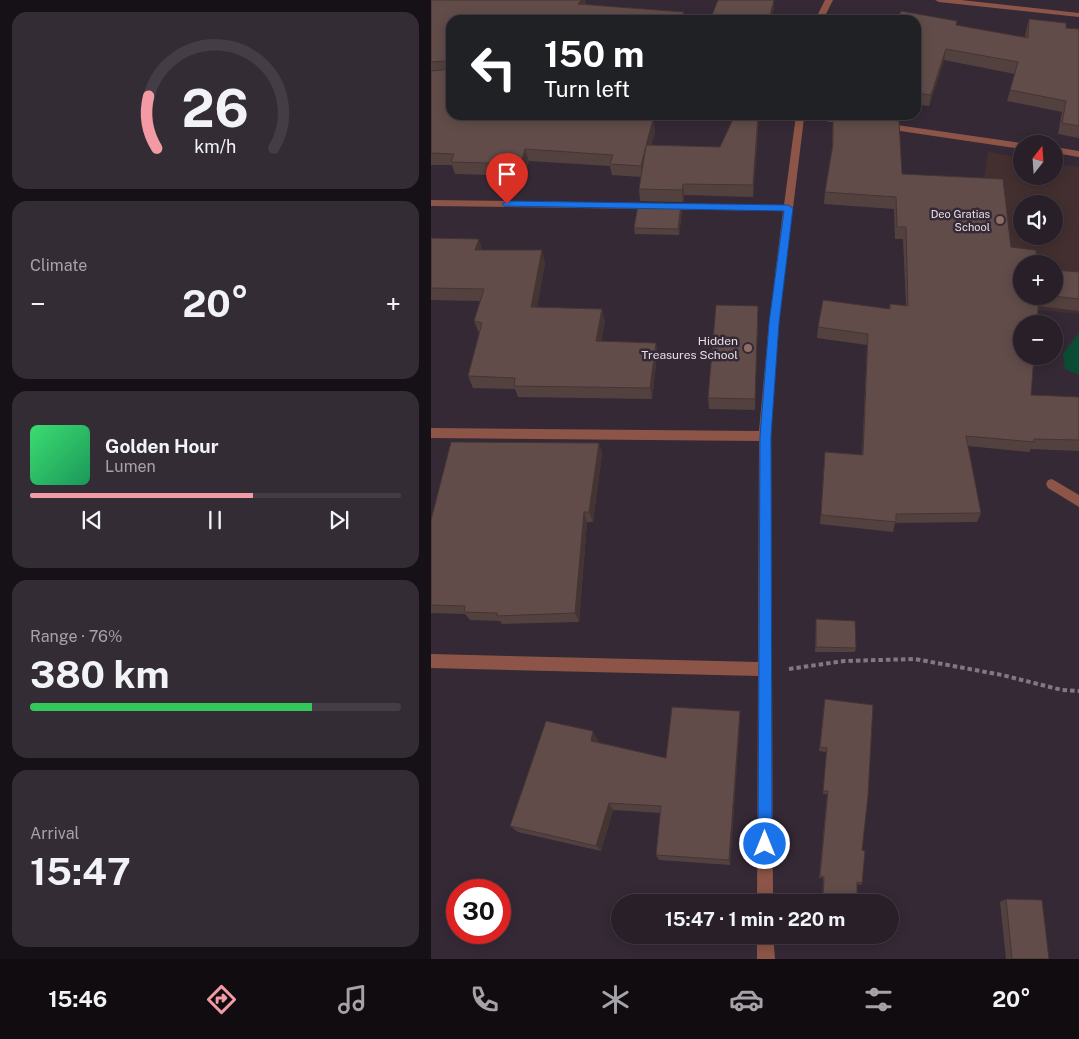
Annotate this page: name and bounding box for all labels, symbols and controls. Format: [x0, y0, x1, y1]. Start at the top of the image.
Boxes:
text: 150 m [544, 34, 644, 75]
icon: left [461, 35, 526, 100]
text: Turn left [544, 76, 630, 102]
text: 26 [182, 78, 249, 139]
north arrow [1013, 135, 1063, 185]
map controls [1013, 135, 1063, 365]
text: km/h [194, 136, 237, 157]
pin [486, 153, 528, 204]
icon: arrive [493, 160, 521, 188]
button: sound [1013, 195, 1063, 245]
place label: Deo Gratias School [931, 208, 990, 233]
marker: Deo Gratias School [994, 214, 1006, 226]
button: + [1013, 255, 1063, 305]
text: Climate [30, 256, 87, 275]
text: 20° [182, 281, 249, 326]
text: − [30, 287, 46, 320]
text: + [385, 287, 401, 320]
button: − [1013, 315, 1063, 365]
place label: Hidden Treasures School [641, 334, 738, 362]
marker: Hidden Treasures School [742, 342, 754, 354]
text: Golden Hour [105, 435, 219, 457]
text: Lumen [105, 457, 156, 476]
icon: previous [78, 506, 106, 534]
icon: pause [201, 506, 229, 534]
icon: next [325, 506, 353, 534]
text: Range · 76% [30, 627, 122, 646]
text: 380 km [30, 652, 170, 697]
position arrow [738, 817, 790, 869]
text: Arrival [30, 824, 79, 843]
text: 15:47 [30, 849, 131, 894]
speed limit sign: 30 [446, 879, 511, 944]
text: 15:47 · 1 min · 220 m [665, 908, 845, 930]
icon: directions [204, 982, 239, 1017]
icon: music [335, 982, 370, 1017]
icon: phone [467, 982, 502, 1017]
icon: climate [598, 982, 633, 1017]
icon: car [729, 982, 764, 1017]
icon: filters [861, 982, 896, 1017]
text: 15:46 [48, 986, 107, 1012]
text: 20° [992, 986, 1031, 1012]

